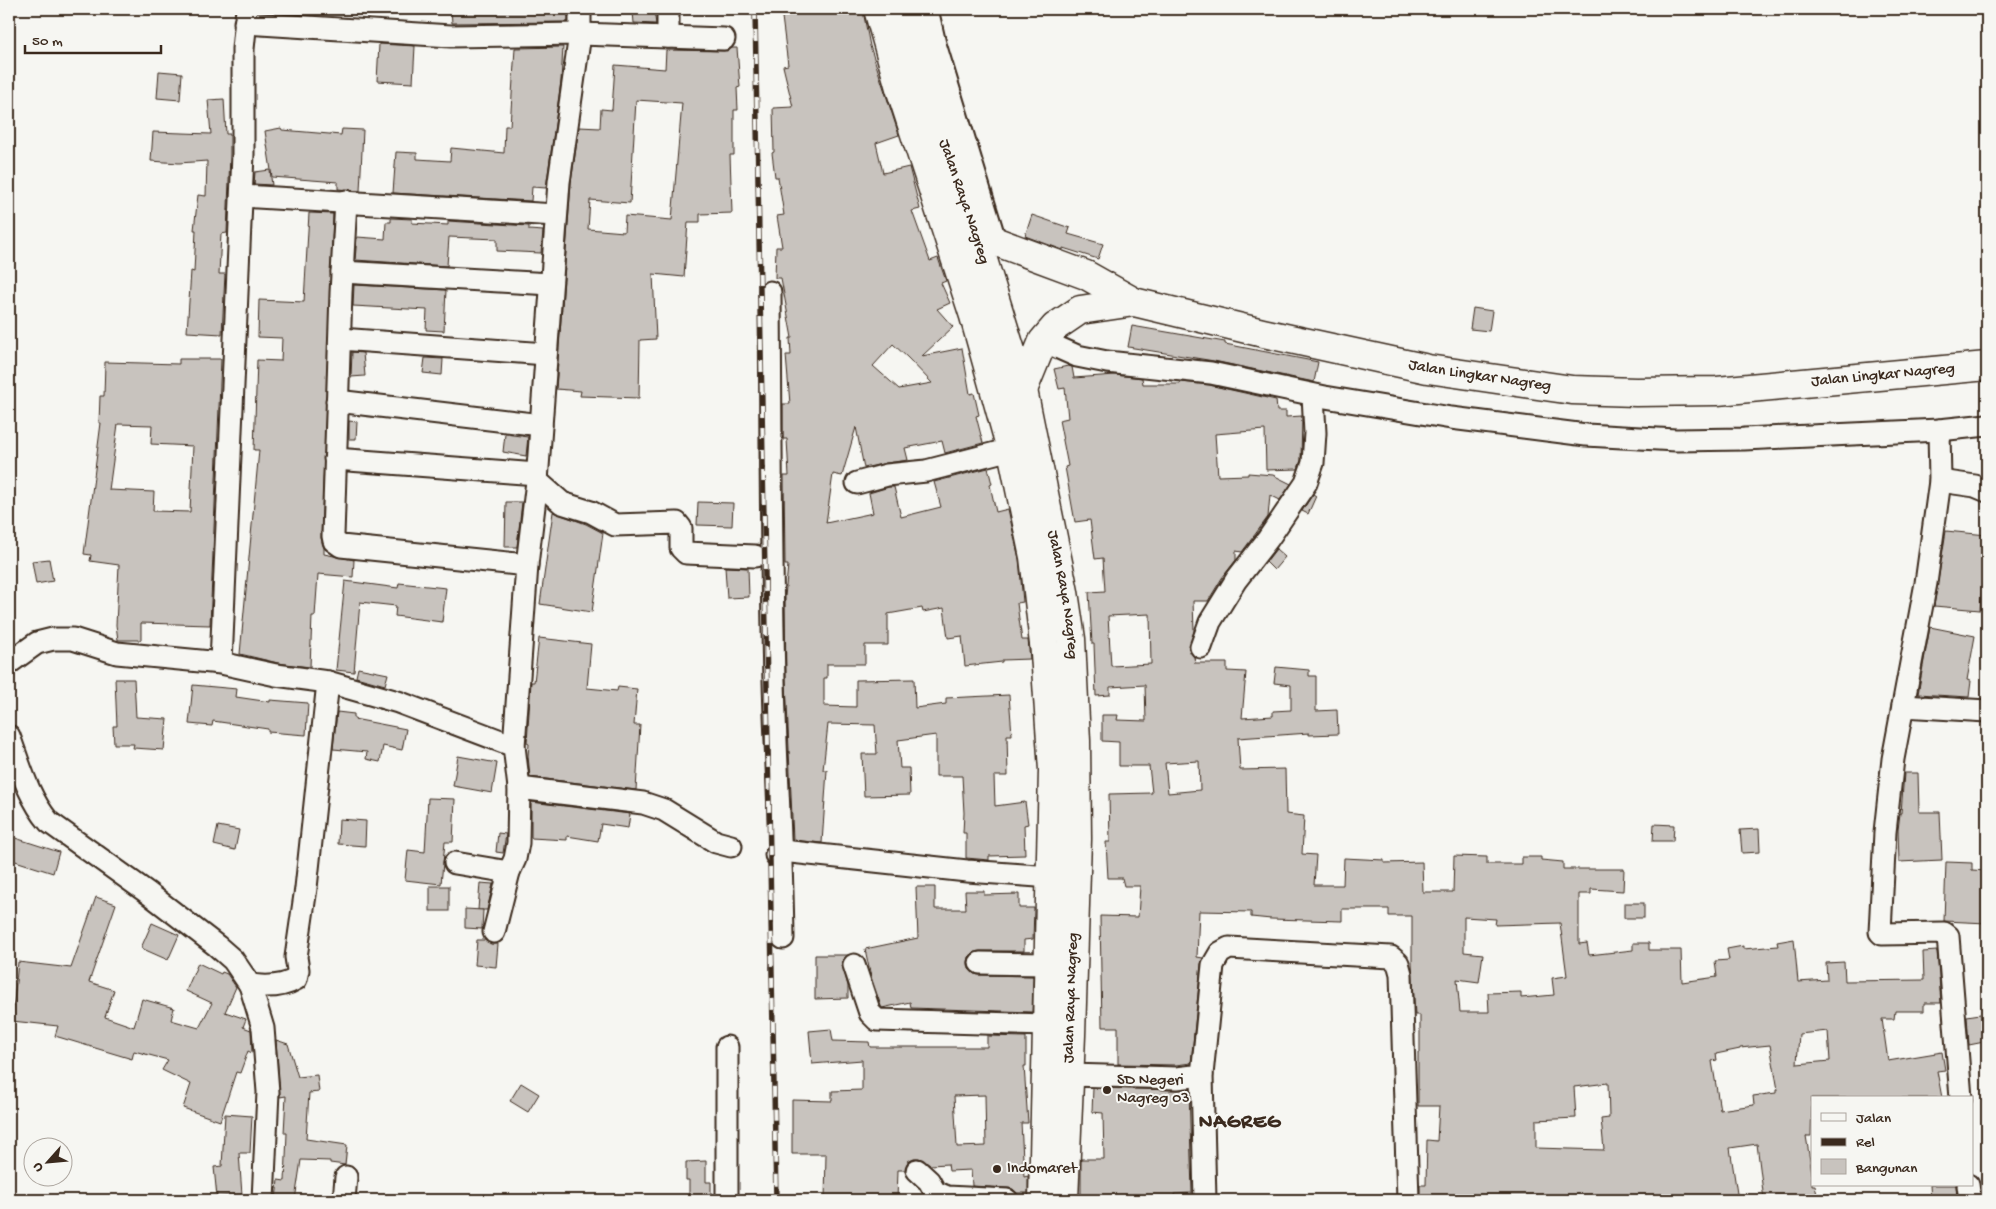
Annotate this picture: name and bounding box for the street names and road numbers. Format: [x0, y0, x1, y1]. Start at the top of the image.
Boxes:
street label: Jalan Raya Nagreg [934, 137, 993, 267]
street label: Jalan Lingkar Nagreg [1407, 355, 1552, 396]
street label: Jalan Lingkar Nagreg [1810, 360, 1956, 392]
street label: Jalan Raya Nagreg [1042, 529, 1081, 660]
street label: Jalan Raya Nagreg [1060, 932, 1084, 1064]

